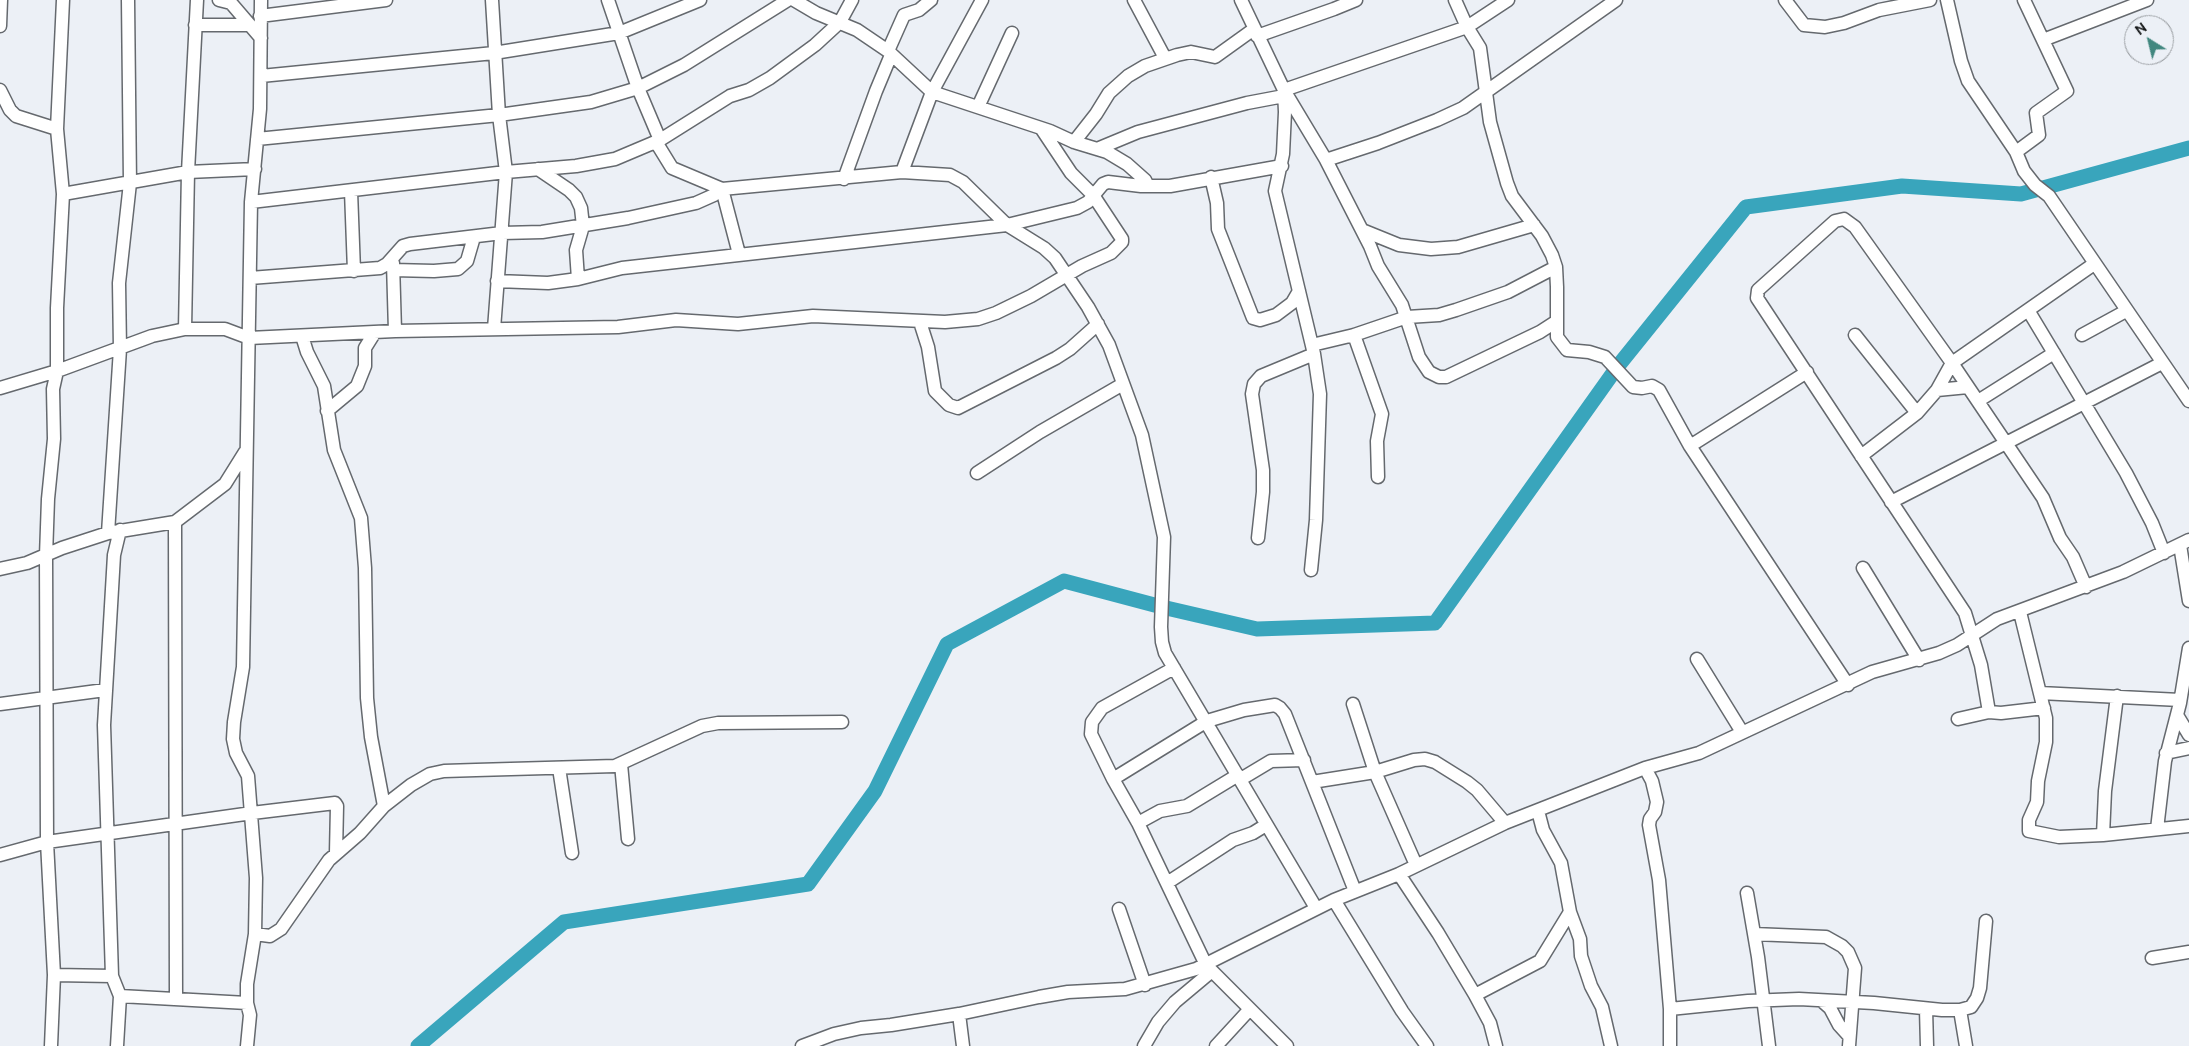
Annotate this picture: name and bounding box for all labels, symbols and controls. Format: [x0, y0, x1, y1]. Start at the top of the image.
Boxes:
north arrow [2124, 15, 2174, 65]
text: N [2132, 19, 2150, 38]

